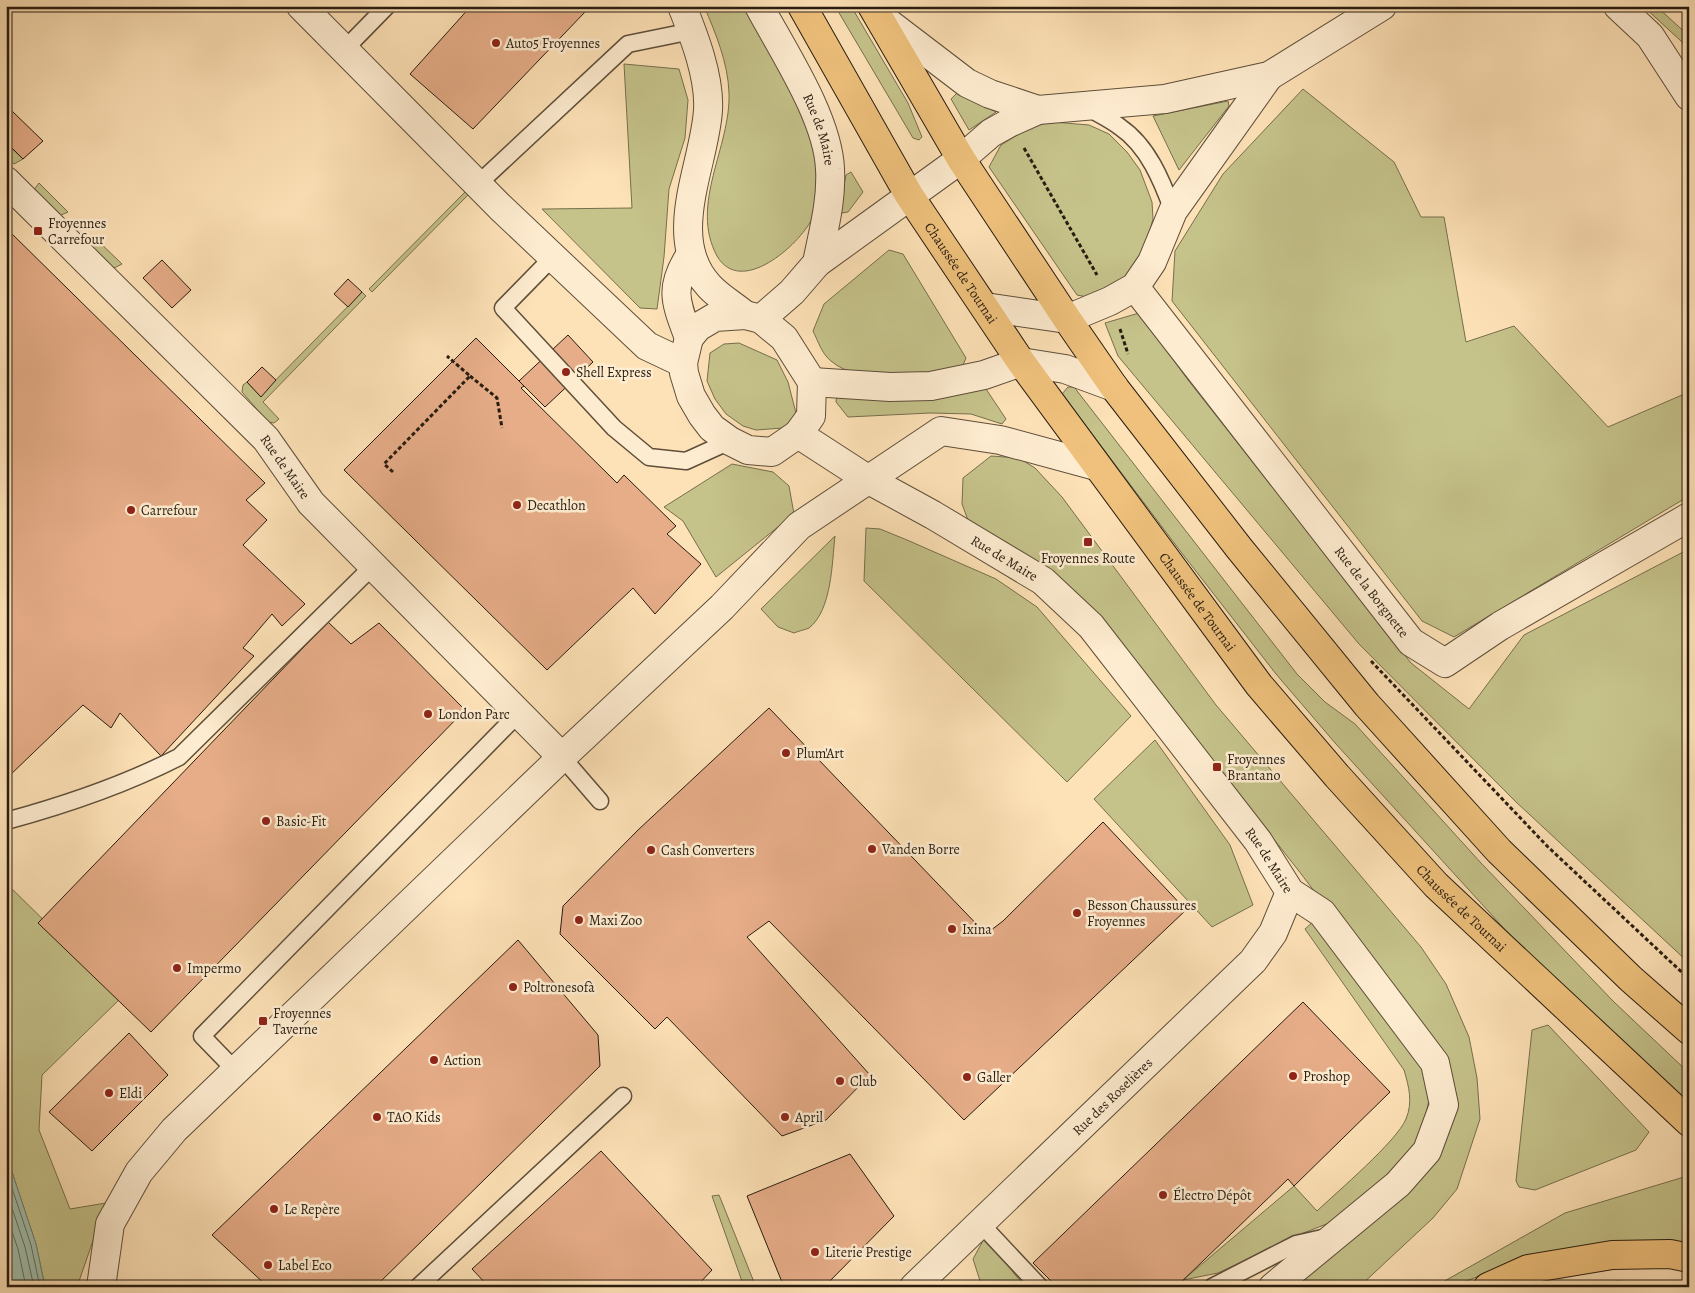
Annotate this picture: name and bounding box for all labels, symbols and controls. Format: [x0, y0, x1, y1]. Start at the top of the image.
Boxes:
place label: Auto5 Froyennes [505, 34, 600, 53]
marker: Auto5 Froyennes [490, 37, 502, 49]
street label: Rue de Maire [799, 90, 839, 166]
place label: Froyennes Carrefour [48, 214, 106, 249]
street label: Chaussée de Tournai [920, 218, 1002, 327]
marker: Froyennes Carrefour [32, 225, 44, 237]
place label: Shell Express [576, 363, 652, 382]
marker: Shell Express [560, 366, 572, 378]
street label: Rue de Maire [256, 430, 315, 503]
place label: Decathlon [527, 496, 586, 515]
marker: Decathlon [511, 499, 523, 511]
place label: Carrefour [141, 501, 198, 520]
marker: Carrefour [125, 504, 137, 516]
street label: Rue de Maire [967, 530, 1042, 585]
marker: Froyennes Route [1082, 536, 1094, 548]
street label: Rue de la Borgnette [1330, 542, 1414, 641]
street label: Chaussée de Tournai [1155, 548, 1240, 655]
place label: Froyennes Route [1041, 549, 1135, 568]
place label: London Parc [438, 705, 510, 724]
marker: London Parc [422, 708, 434, 720]
place label: Plum'Art [796, 744, 845, 763]
marker: Plum'Art [780, 747, 792, 759]
place label: Froyennes Brantano [1227, 750, 1285, 785]
marker: Froyennes Brantano [1211, 761, 1223, 773]
place label: Basic-Fit [276, 812, 327, 831]
marker: Basic-Fit [260, 815, 272, 827]
street label: Rue de Maire [1241, 823, 1298, 897]
place label: Vanden Borre [881, 840, 960, 859]
place label: Cash Converters [661, 841, 755, 860]
marker: Vanden Borre [866, 843, 878, 855]
marker: Cash Converters [645, 844, 657, 856]
street label: Chaussée de Tournai [1412, 860, 1511, 956]
place label: Besson Chaussures Froyennes [1087, 896, 1196, 931]
marker: Besson Chaussures Froyennes [1071, 907, 1083, 919]
place label: Maxi Zoo [589, 911, 642, 930]
marker: Maxi Zoo [573, 914, 585, 926]
place label: Ixina [962, 920, 992, 939]
marker: Ixina [946, 923, 958, 935]
place label: Impermo [187, 959, 241, 978]
marker: Impermo [171, 962, 183, 974]
place label: Poltronesofà [523, 978, 595, 997]
marker: Poltronesofà [507, 981, 519, 993]
place label: Froyennes Taverne [273, 1004, 331, 1039]
marker: Froyennes Taverne [257, 1015, 269, 1027]
place label: Action [443, 1051, 481, 1070]
street label: Rue des Roselières [1068, 1053, 1157, 1140]
marker: Action [428, 1054, 440, 1066]
place label: Proshop [1303, 1067, 1350, 1086]
place label: Galler [977, 1068, 1012, 1087]
marker: Proshop [1287, 1070, 1299, 1082]
marker: Galler [961, 1071, 973, 1083]
place label: Club [850, 1072, 877, 1091]
marker: Club [834, 1075, 846, 1087]
place label: Eldi [119, 1084, 142, 1103]
marker: Eldi [103, 1087, 115, 1099]
place label: TAO Kids [387, 1108, 441, 1127]
place label: April [794, 1108, 824, 1127]
marker: TAO Kids [371, 1111, 383, 1123]
marker: April [779, 1111, 791, 1123]
place label: Électro Dépôt [1173, 1186, 1252, 1205]
marker: Électro Dépôt [1157, 1189, 1169, 1201]
place label: Le Repère [284, 1200, 340, 1219]
marker: Le Repère [268, 1203, 280, 1215]
place label: Literie Prestige [825, 1243, 912, 1262]
marker: Literie Prestige [809, 1246, 821, 1258]
place label: Label Eco [278, 1256, 332, 1275]
marker: Label Eco [262, 1259, 274, 1271]

